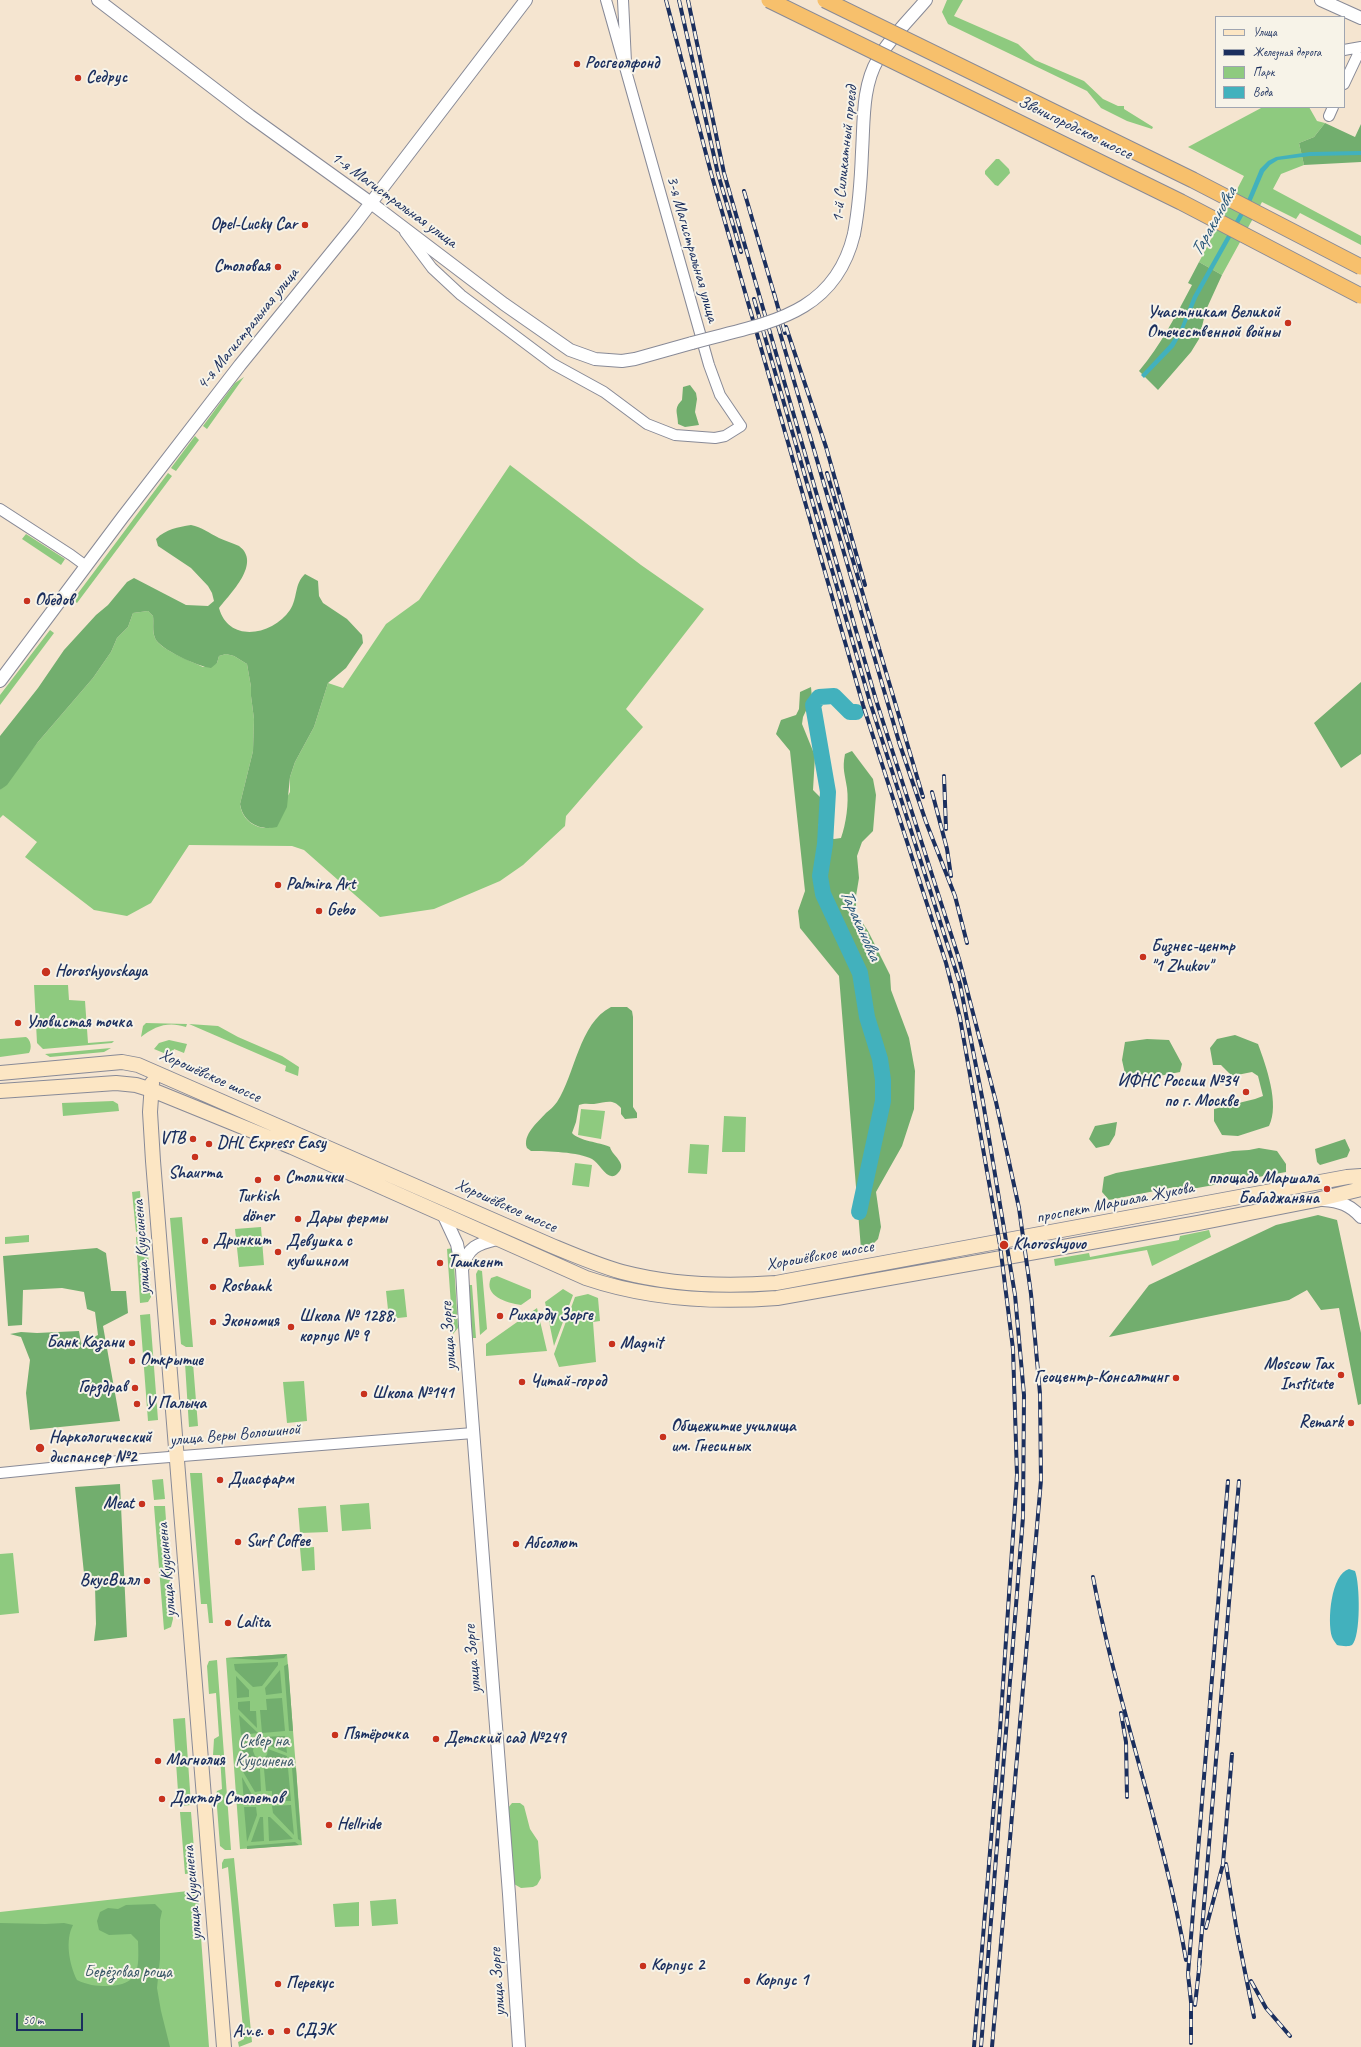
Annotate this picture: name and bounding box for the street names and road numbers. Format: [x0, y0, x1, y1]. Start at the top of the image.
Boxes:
street label: 1-й Силикатный проезд [828, 84, 862, 224]
street label: Звенигородское шоссе [1015, 92, 1135, 164]
street label: 1-я Магистральная улица [327, 147, 461, 253]
street label: 3-я Магистральная улица [661, 174, 723, 324]
street label: 4-я Магистральная улица [193, 264, 303, 394]
street label: Хорошёвское шоссе [156, 1045, 264, 1107]
street label: Хорошёвское шоссе [452, 1175, 560, 1237]
street label: проспект Маршала Жукова [1035, 1178, 1195, 1228]
street label: улица Куусинена [129, 1199, 155, 1295]
street label: Хорошёвское шоссе [765, 1237, 875, 1275]
street label: улица Зорге [436, 1301, 462, 1371]
street label: улица Веры Волошиной [169, 1419, 301, 1451]
street label: улица Куусинена [153, 1522, 181, 1618]
street label: улица Зорге [460, 1624, 486, 1694]
street label: улица Куусинена [179, 1845, 207, 1941]
street label: улица Зорге [485, 1947, 511, 2017]

